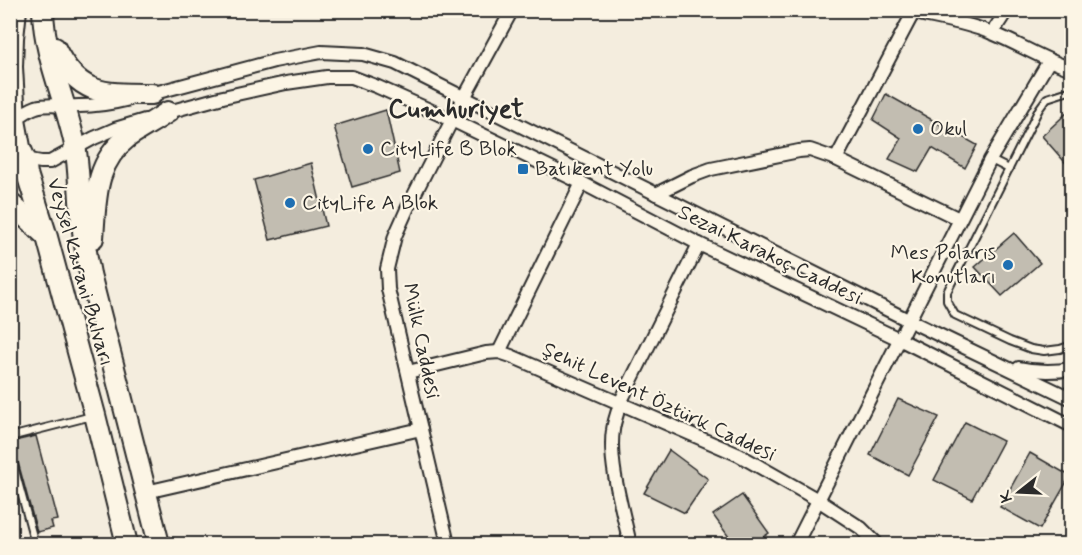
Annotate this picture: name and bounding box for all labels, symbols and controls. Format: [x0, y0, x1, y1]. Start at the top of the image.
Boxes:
district label: Cumhuriyet [388, 92, 524, 127]
place label: Okul [930, 115, 967, 143]
marker: Okul [911, 122, 925, 136]
place label: CityLife B Blok [380, 135, 517, 163]
marker: CityLife B Blok [361, 142, 375, 156]
place label: Batıkent Yolu [535, 155, 653, 183]
marker: Batıkent Yolu [516, 162, 530, 176]
street label: Veysel Karani Bulvarı [40, 175, 120, 369]
place label: CityLife A Blok [302, 189, 438, 217]
marker: CityLife A Blok [283, 196, 297, 210]
street label: Sezai Karakoç Caddesi [673, 198, 867, 312]
place label: Mes Polaris Konutları [890, 239, 996, 291]
marker: Mes Polaris Konutları [1001, 258, 1015, 272]
street label: Mülk Caddesi [395, 281, 447, 402]
street label: Şehit Levent Öztürk Caddesi [538, 335, 781, 469]
north arrow [989, 462, 1049, 522]
text: K [994, 487, 1018, 505]

